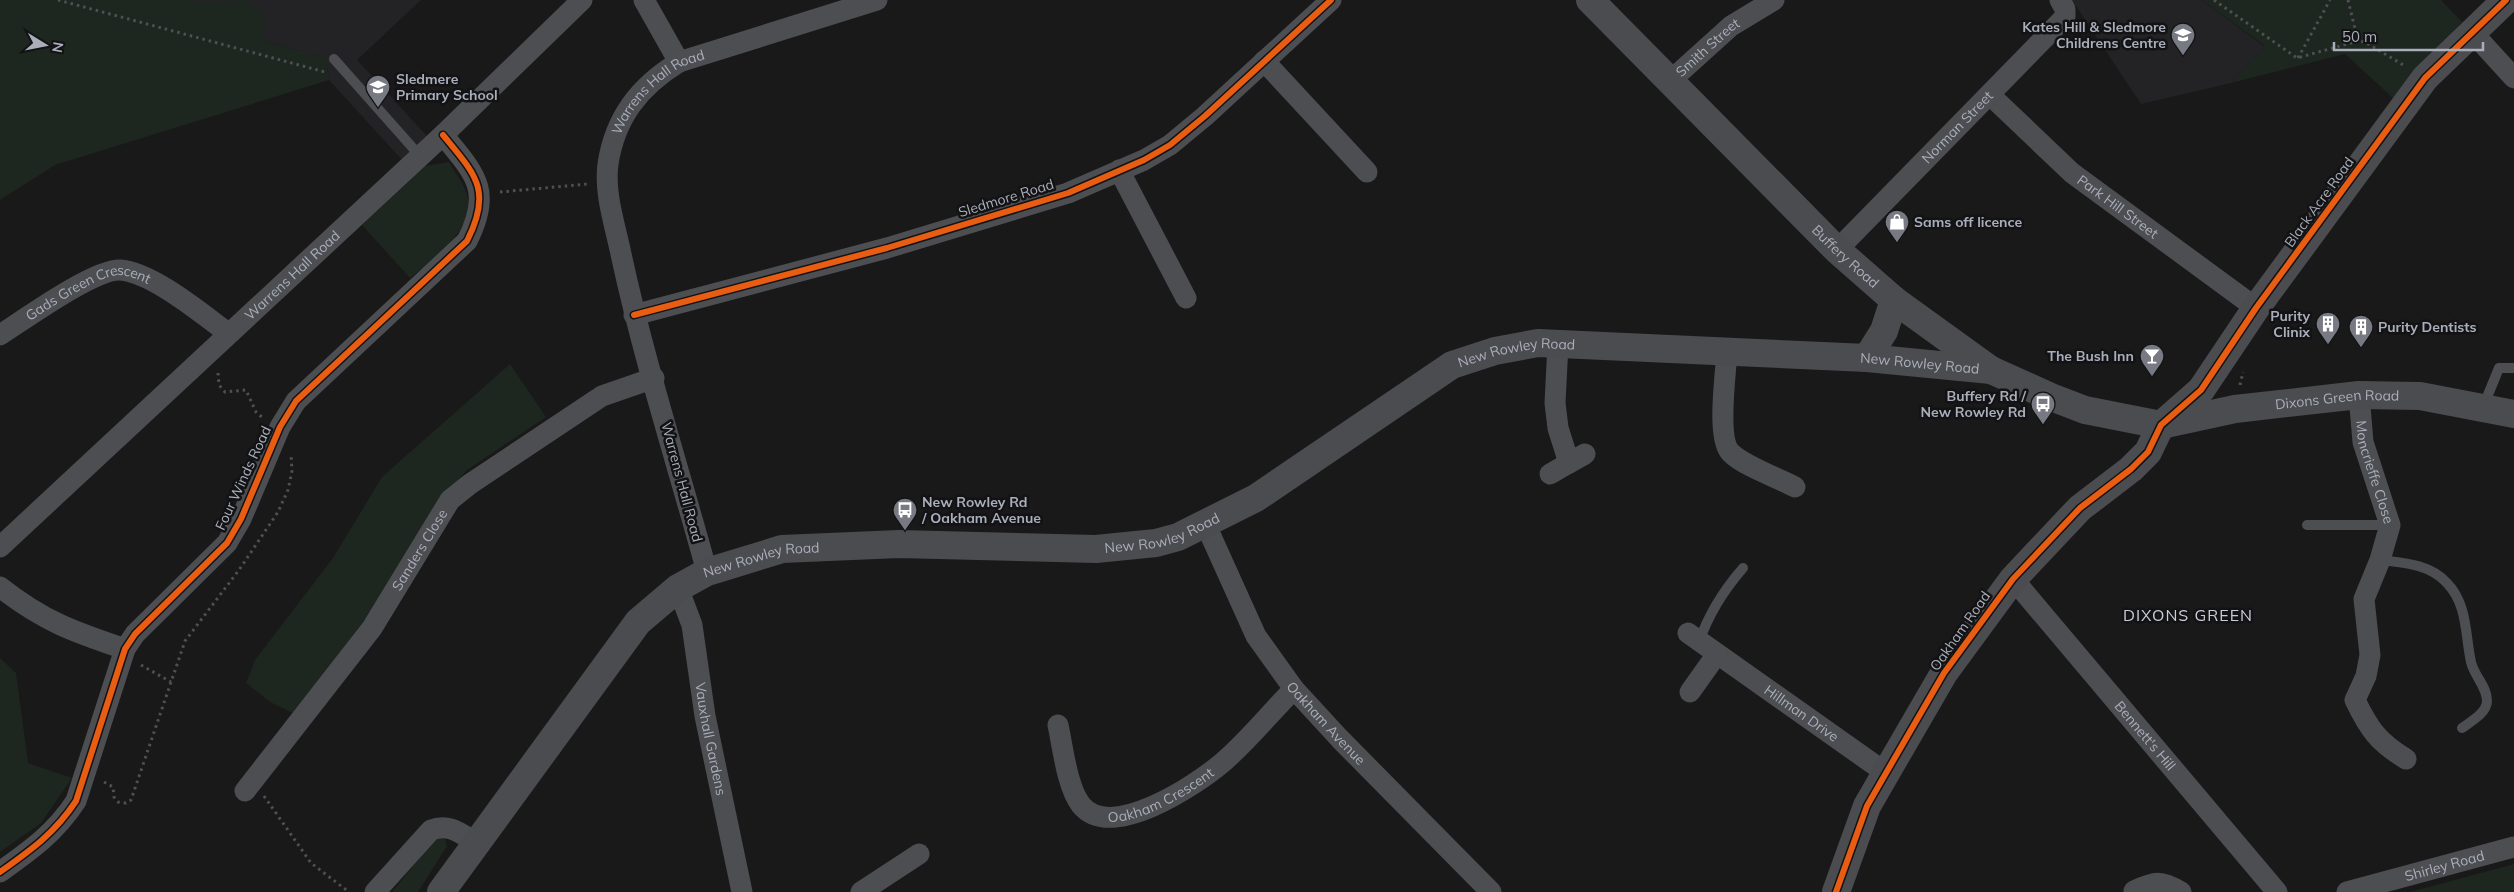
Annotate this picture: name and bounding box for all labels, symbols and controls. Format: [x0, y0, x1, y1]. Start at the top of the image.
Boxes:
street label: Smith Street [1672, 14, 1743, 81]
place label: Kates Hill & Sledmore Childrens Centre [2022, 18, 2166, 52]
north arrow [20, 20, 70, 70]
scale bar [2334, 20, 2483, 52]
school or university icon: Kates Hill & Sledmore Childrens Centre [2170, 22, 2196, 56]
text: 50 m [2342, 27, 2377, 46]
text: N [48, 40, 68, 54]
street label: Warrens Hall Road [607, 46, 707, 137]
place label: Sledmere Primary School [396, 70, 498, 104]
school or university icon: Sledmere Primary School [365, 74, 391, 108]
street label: Norman Street [1918, 87, 1997, 167]
street label: Black Acre Road [2280, 154, 2358, 250]
street label: Park Hill Street [2074, 171, 2162, 242]
street label: Sledmore Road [956, 175, 1056, 221]
shop icon: Sams off licence [1884, 209, 1910, 243]
place label: Sams off licence [1914, 213, 2022, 231]
street label: Buffery Road [1808, 221, 1883, 292]
street label: Warrens Hall Road [241, 227, 344, 324]
street label: Gads Green Crescent [22, 261, 154, 325]
place label: Purity Clinix [2270, 307, 2310, 341]
building icon: Purity Clinix [2315, 311, 2341, 345]
building icon: Purity Dentists [2348, 314, 2374, 348]
place label: Purity Dentists [2378, 318, 2477, 336]
street label: New Rowley Road [1455, 334, 1576, 372]
bar icon: The Bush Inn [2139, 343, 2165, 377]
place label: The Bush Inn [2047, 347, 2134, 365]
street label: New Rowley Road [1860, 349, 1980, 378]
street label: Dixons Green Road [2274, 386, 2399, 413]
place label: Buffery Rd / New Rowley Rd [1921, 387, 2027, 421]
bus stop icon: Buffery Rd / New Rowley Rd [2030, 391, 2056, 425]
street label: Warrens Hall Road [657, 420, 707, 544]
street label: Moncrieffe Close [2352, 420, 2398, 526]
street label: Four Winds Road [211, 423, 275, 533]
place label: New Rowley Rd / Oakham Avenue [921, 493, 1041, 527]
bus stop icon: New Rowley Rd / Oakham Avenue [892, 497, 918, 531]
street label: Sanders Close [388, 506, 451, 594]
street label: New Rowley Road [1104, 509, 1223, 557]
street label: New Rowley Road [701, 538, 820, 582]
street label: Oakham Road [1926, 588, 1994, 674]
district label: DIXONS GREEN [2123, 605, 2253, 625]
street label: Oakham Avenue [1283, 678, 1369, 769]
street label: Vauxhall Gardens [691, 681, 730, 797]
street label: Hillman Drive [1761, 681, 1842, 746]
street label: Bennett's Hill [2111, 697, 2180, 774]
street label: Oakham Crescent [1107, 764, 1217, 826]
street label: Shirley Road [2403, 846, 2486, 885]

